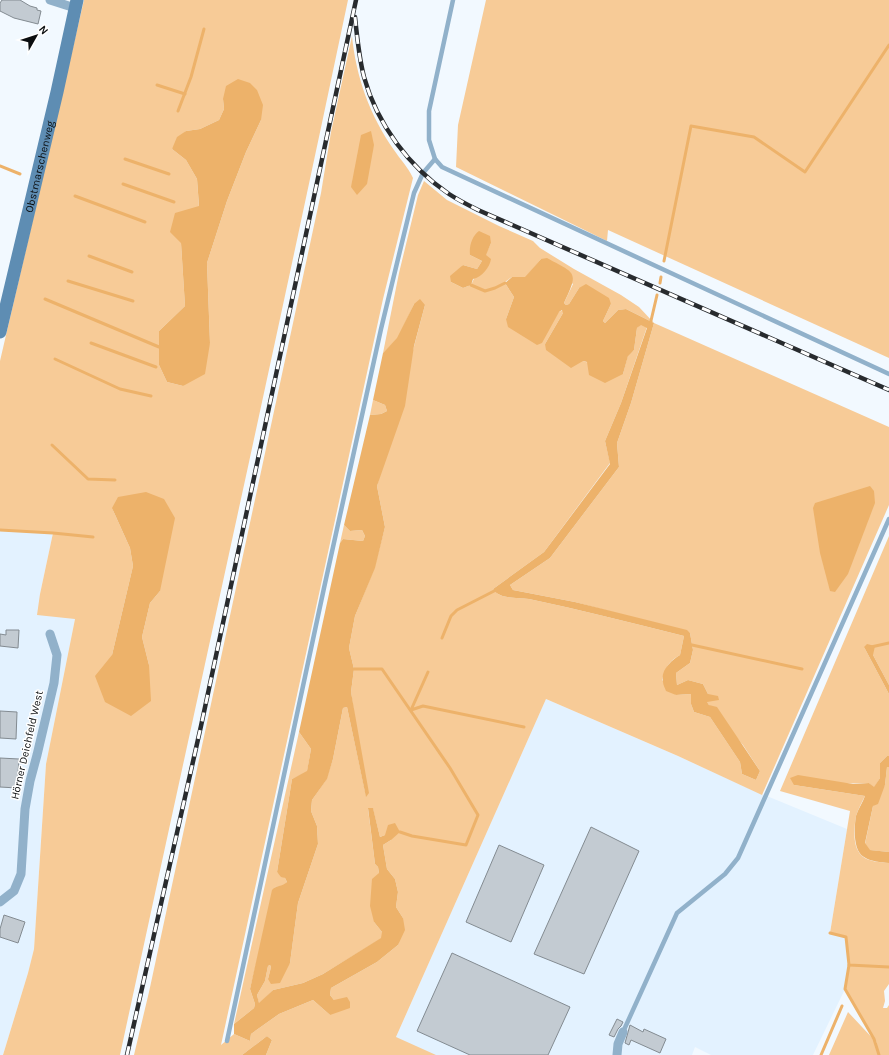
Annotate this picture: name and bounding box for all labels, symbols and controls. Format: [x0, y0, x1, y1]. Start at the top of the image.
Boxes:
north arrow [16, 16, 56, 56]
text: N [36, 23, 51, 37]
street label: Obstmarschenweg [22, 119, 57, 214]
street label: Hörner Deichfeld West [8, 689, 46, 801]

